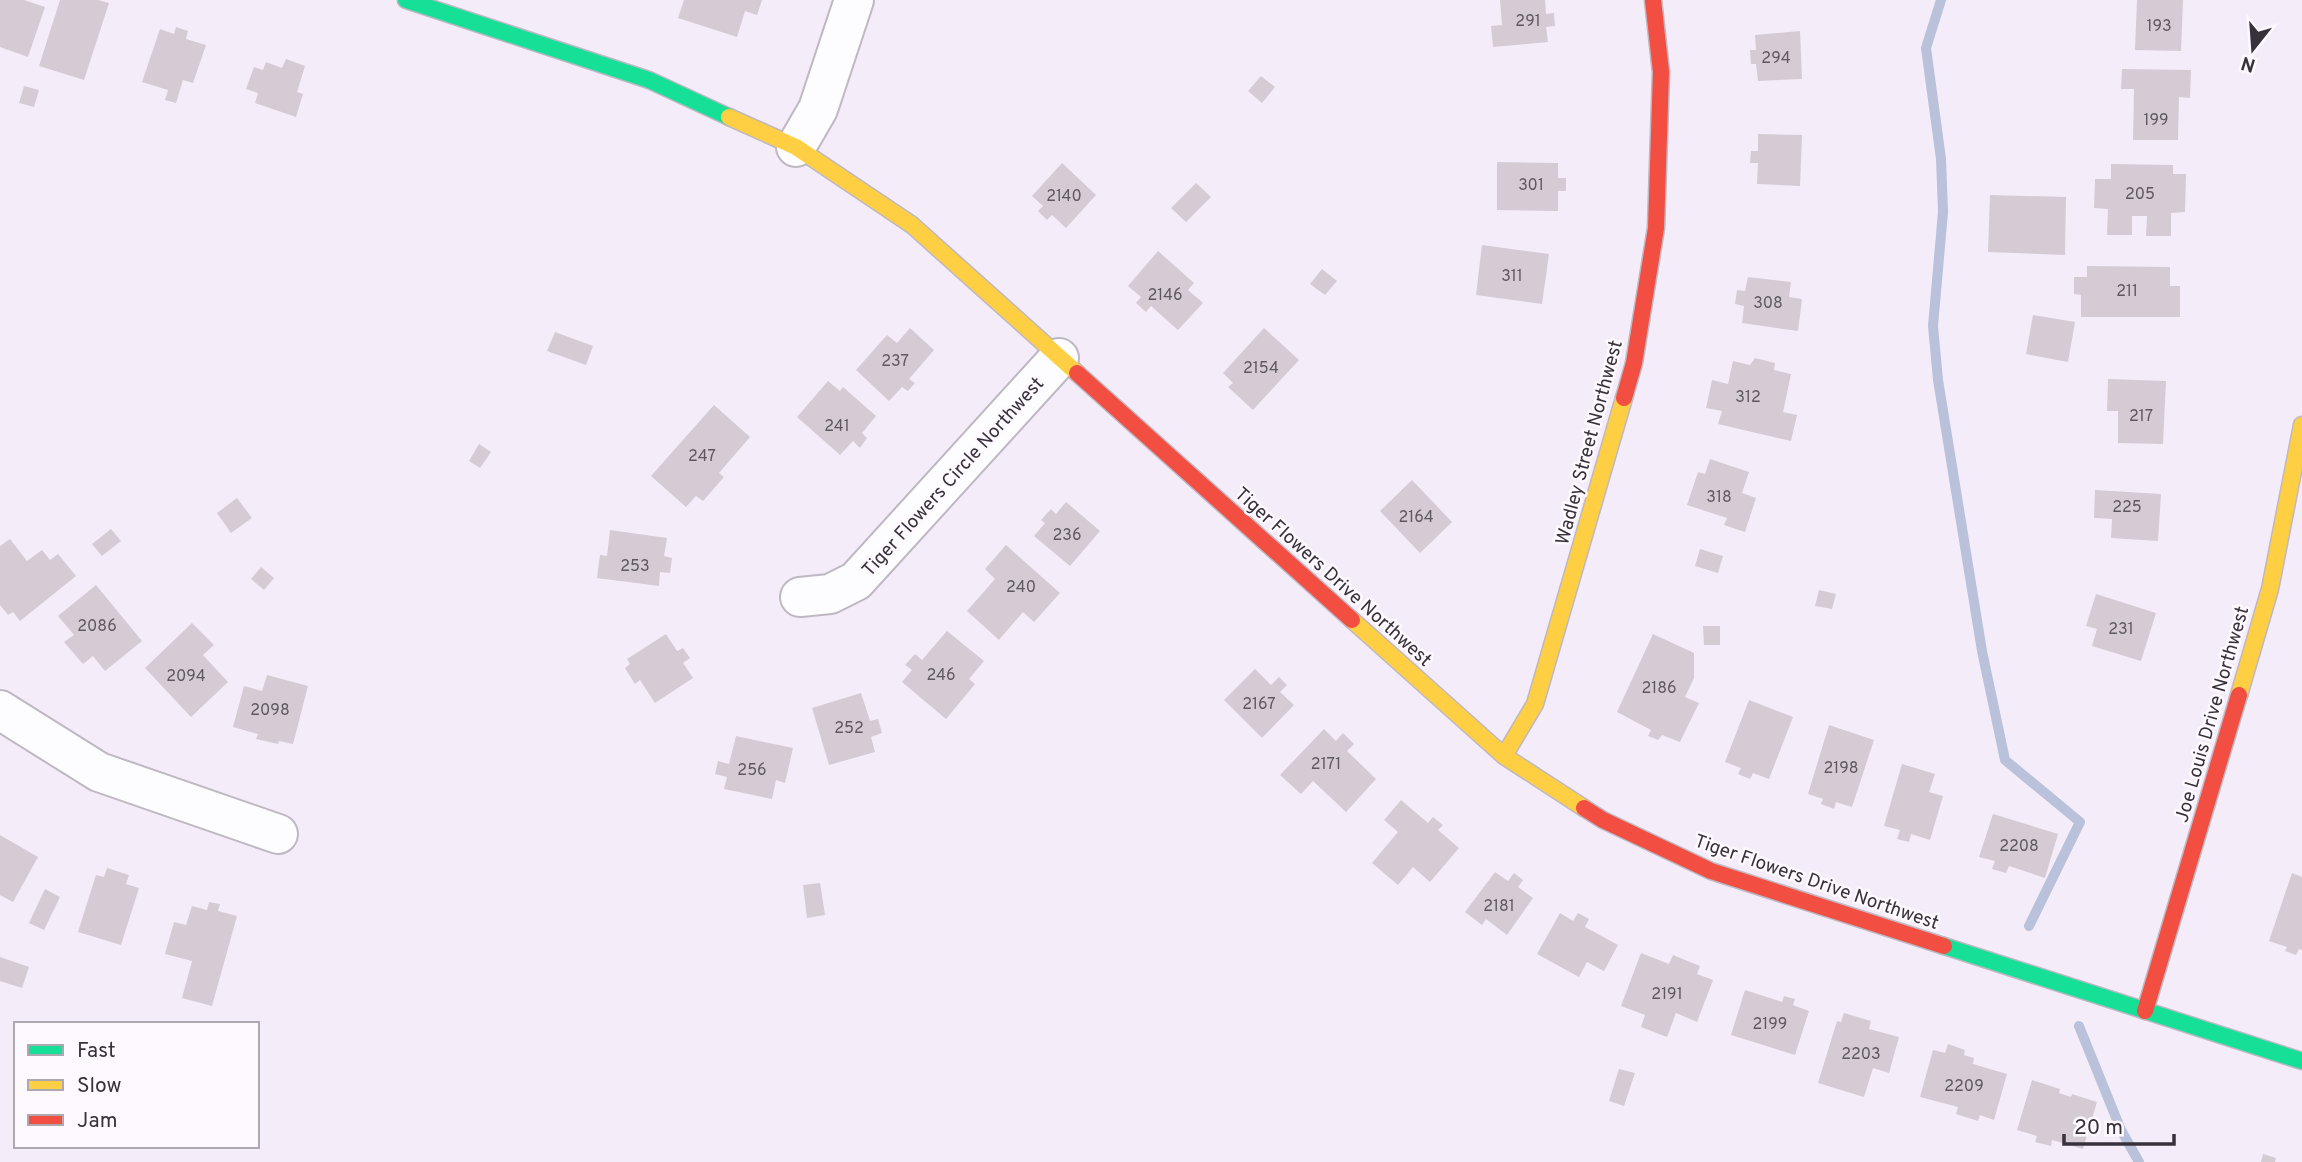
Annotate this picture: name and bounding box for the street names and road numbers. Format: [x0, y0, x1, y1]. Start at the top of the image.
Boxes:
street label: Wadley Street Northwest [1551, 338, 1629, 547]
street label: Tiger Flowers Circle Northwest [857, 372, 1050, 582]
street label: Tiger Flowers Drive Northwest [1229, 483, 1436, 672]
street label: Joe Louis Drive Northwest [2171, 604, 2255, 825]
street label: Tiger Flowers Drive Northwest [1691, 830, 1942, 936]

